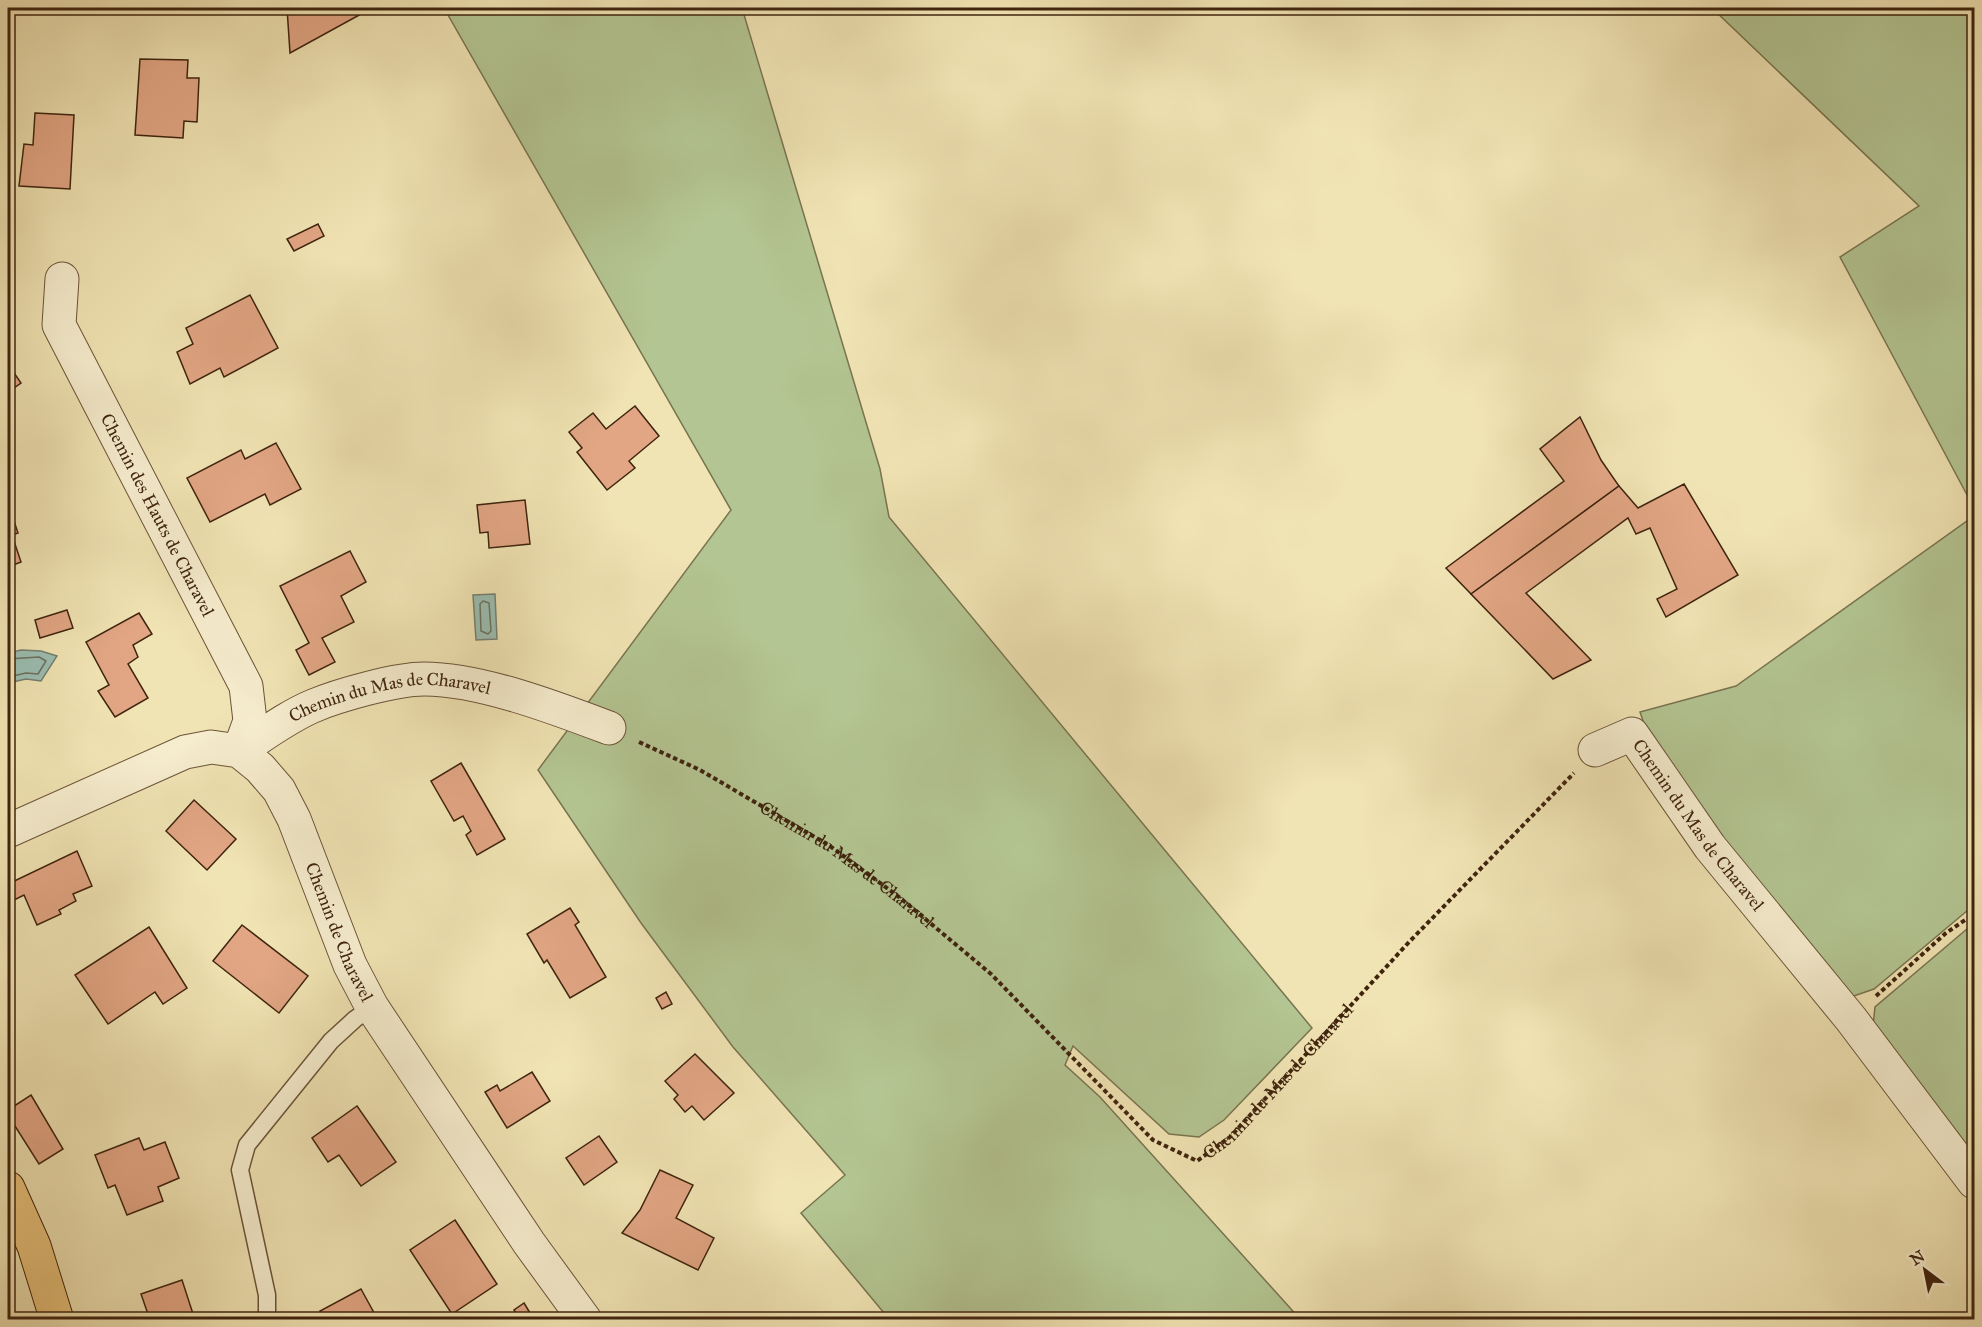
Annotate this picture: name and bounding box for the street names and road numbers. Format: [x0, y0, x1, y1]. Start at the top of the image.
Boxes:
street label: Chemin des Hauts de Charavel [96, 410, 219, 620]
street label: Chemin du Mas de Charavel [285, 668, 493, 727]
street label: Chemin du Mas de Charavel [1628, 735, 1769, 915]
street label: Chemin du Mas de Charavel [756, 796, 939, 933]
street label: Chemin de Charavel [301, 859, 378, 1005]
street label: Chemin du Mas de Charavel [1198, 999, 1358, 1164]

